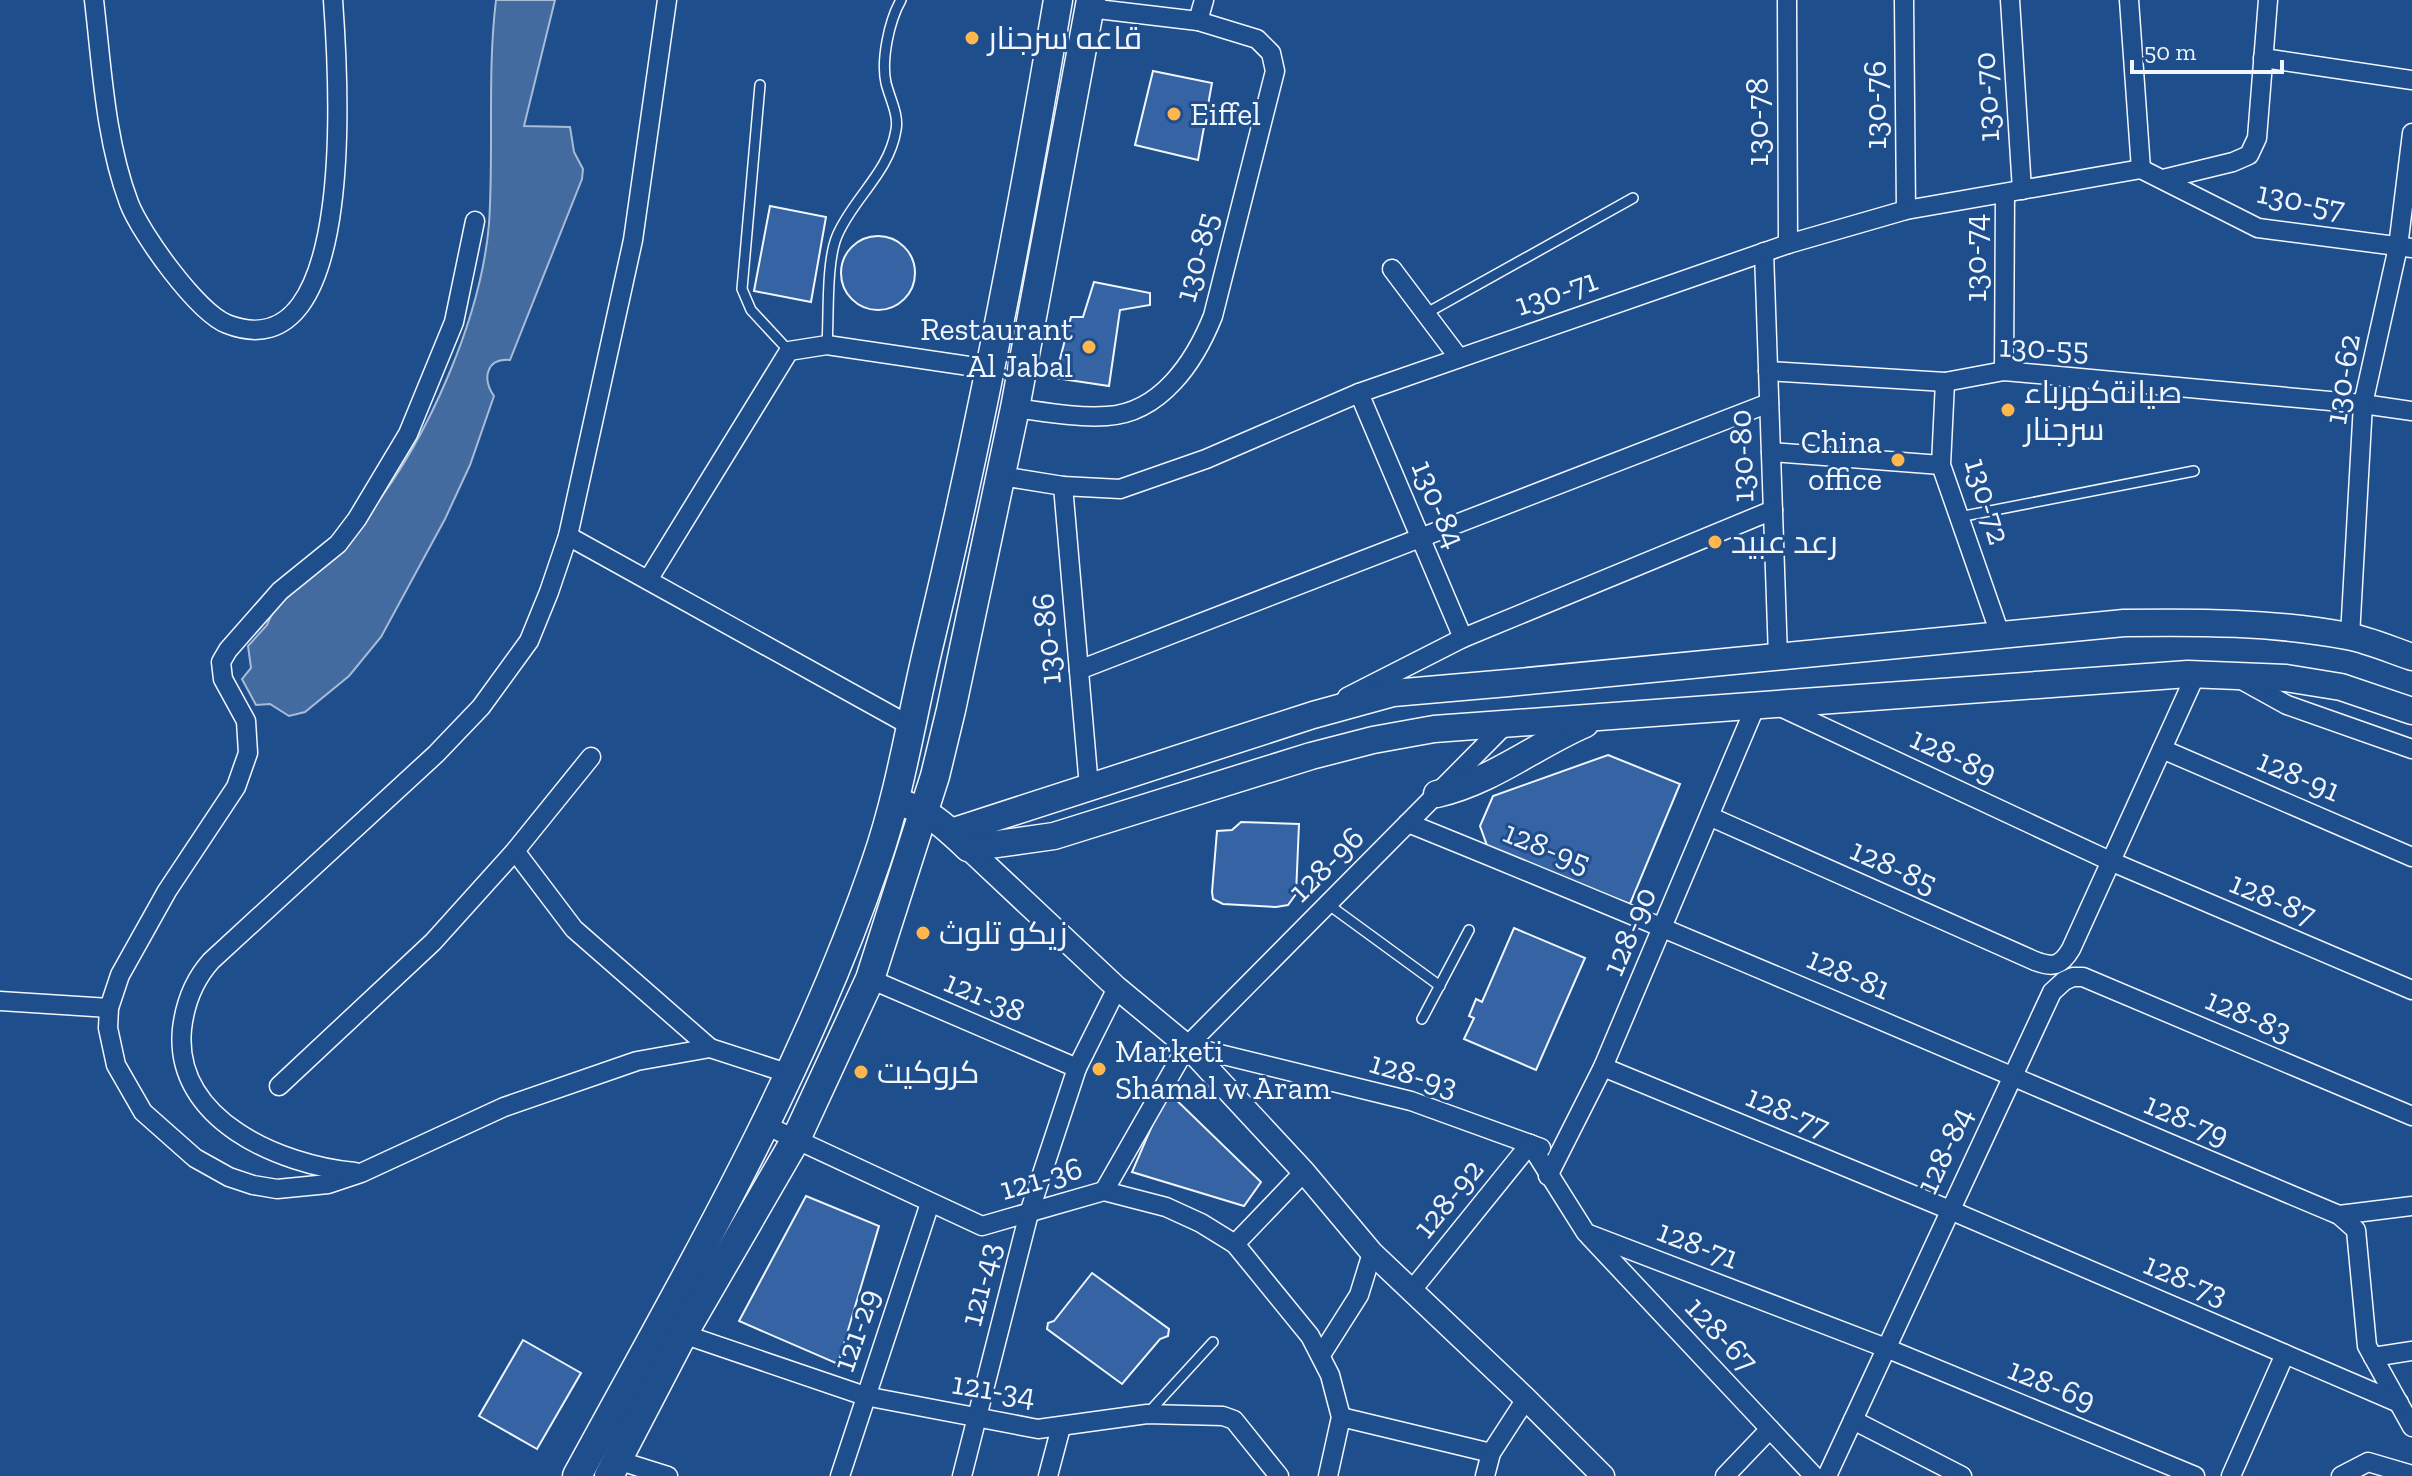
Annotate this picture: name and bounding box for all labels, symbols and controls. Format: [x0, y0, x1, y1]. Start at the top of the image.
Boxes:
place label: قاعه سرجنار [986, 19, 1142, 57]
scale bar [2132, 24, 2282, 74]
marker: قاعه سرجنار [963, 29, 981, 47]
text: 50 m [2144, 37, 2197, 66]
street label: 130-70 [1965, 51, 2007, 143]
street label: 130-76 [1856, 61, 1894, 149]
street label: 130-78 [1738, 77, 1776, 167]
place label: Eiffel [1190, 95, 1261, 133]
marker: Eiffel [1165, 105, 1183, 123]
street label: 130-57 [2254, 173, 2348, 227]
street label: 130-85 [1166, 208, 1226, 306]
street label: 130-74 [1956, 214, 1994, 302]
street label: 130-71 [1510, 260, 1602, 324]
place label: Restaurant Al Jabal [920, 310, 1073, 385]
street label: 130-55 [1998, 326, 2090, 368]
street label: 130-62 [2316, 331, 2368, 427]
marker: Restaurant Al Jabal [1080, 338, 1098, 356]
place label: صيانةكهرباء سرجنار [2022, 373, 2182, 448]
marker: صيانةكهرباء سرجنار [1999, 401, 2017, 419]
street label: 130-80 [1720, 409, 1762, 503]
place label: China office [1801, 423, 1882, 498]
marker: China office [1889, 451, 1907, 469]
street label: 130-72 [1957, 453, 2019, 549]
street label: 130-84 [1404, 454, 1474, 554]
place label: رعد عبيد [1731, 523, 1838, 561]
marker: رعد عبيد [1706, 533, 1724, 551]
street label: 130-86 [1023, 592, 1069, 686]
street label: 128-89 [1905, 718, 2003, 792]
street label: 128-91 [2252, 741, 2346, 809]
street label: 128-95 [1498, 812, 1596, 882]
street label: 128-96 [1280, 818, 1372, 910]
street label: 128-85 [1845, 830, 1943, 902]
street label: 128-87 [2224, 863, 2322, 933]
street label: 128-90 [1593, 881, 1665, 981]
place label: زيكو تلوث [939, 914, 1067, 952]
marker: زيكو تلوث [914, 924, 932, 942]
street label: 128-81 [1802, 939, 1896, 1007]
street label: 121-38 [939, 962, 1031, 1030]
street label: 128-83 [2200, 980, 2298, 1050]
place label: Marketi Shamal w Aram [1115, 1032, 1331, 1107]
street label: 128-93 [1366, 1043, 1462, 1105]
place label: كروكيت [877, 1053, 980, 1091]
marker: Marketi Shamal w Aram [1090, 1060, 1108, 1078]
marker: كروكيت [852, 1063, 870, 1081]
street label: 128-77 [1741, 1077, 1835, 1145]
street label: 128-79 [2139, 1084, 2235, 1154]
street label: 128-84 [1907, 1100, 1981, 1200]
street label: 121-36 [995, 1148, 1087, 1208]
street label: 128-92 [1405, 1151, 1491, 1245]
street label: 128-71 [1652, 1211, 1744, 1277]
street label: 121-43 [951, 1238, 1009, 1330]
street label: 128-73 [2138, 1244, 2234, 1314]
street label: 121-29 [824, 1284, 888, 1376]
street label: 128-67 [1678, 1288, 1766, 1380]
street label: 128-69 [2003, 1349, 2101, 1419]
street label: 121-34 [949, 1364, 1039, 1414]

